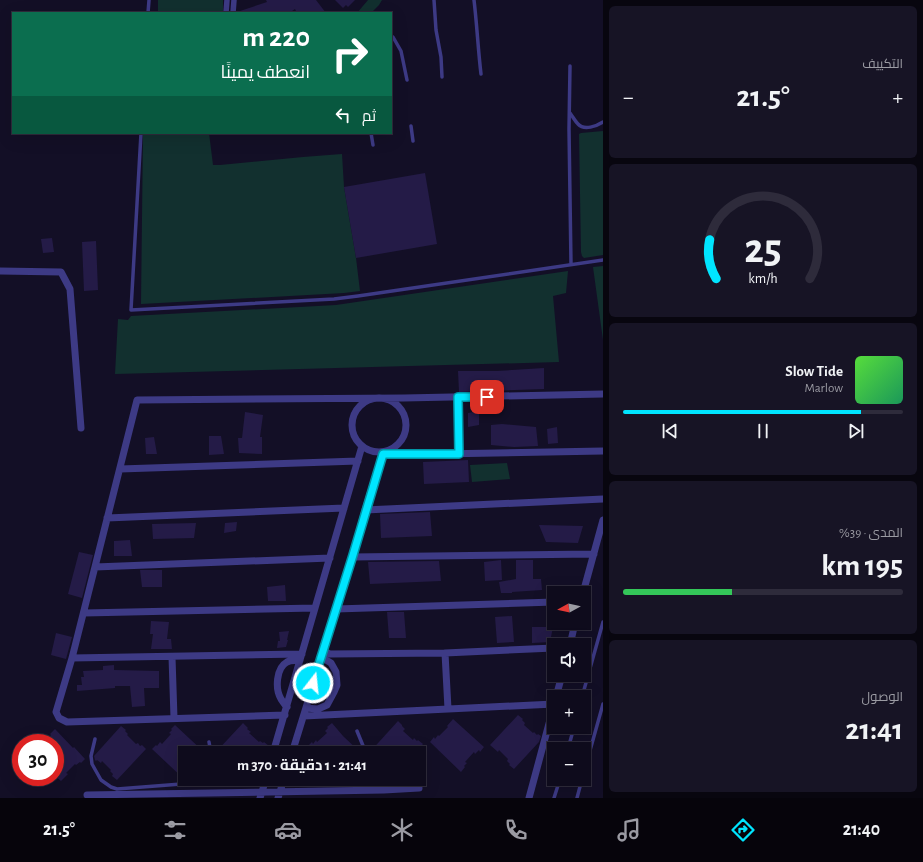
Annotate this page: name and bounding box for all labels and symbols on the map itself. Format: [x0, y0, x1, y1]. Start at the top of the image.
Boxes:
pin [470, 380, 504, 414]
north arrow [547, 586, 591, 630]
position arrow [292, 662, 334, 704]
speed limit sign: 30 [12, 734, 64, 786]

